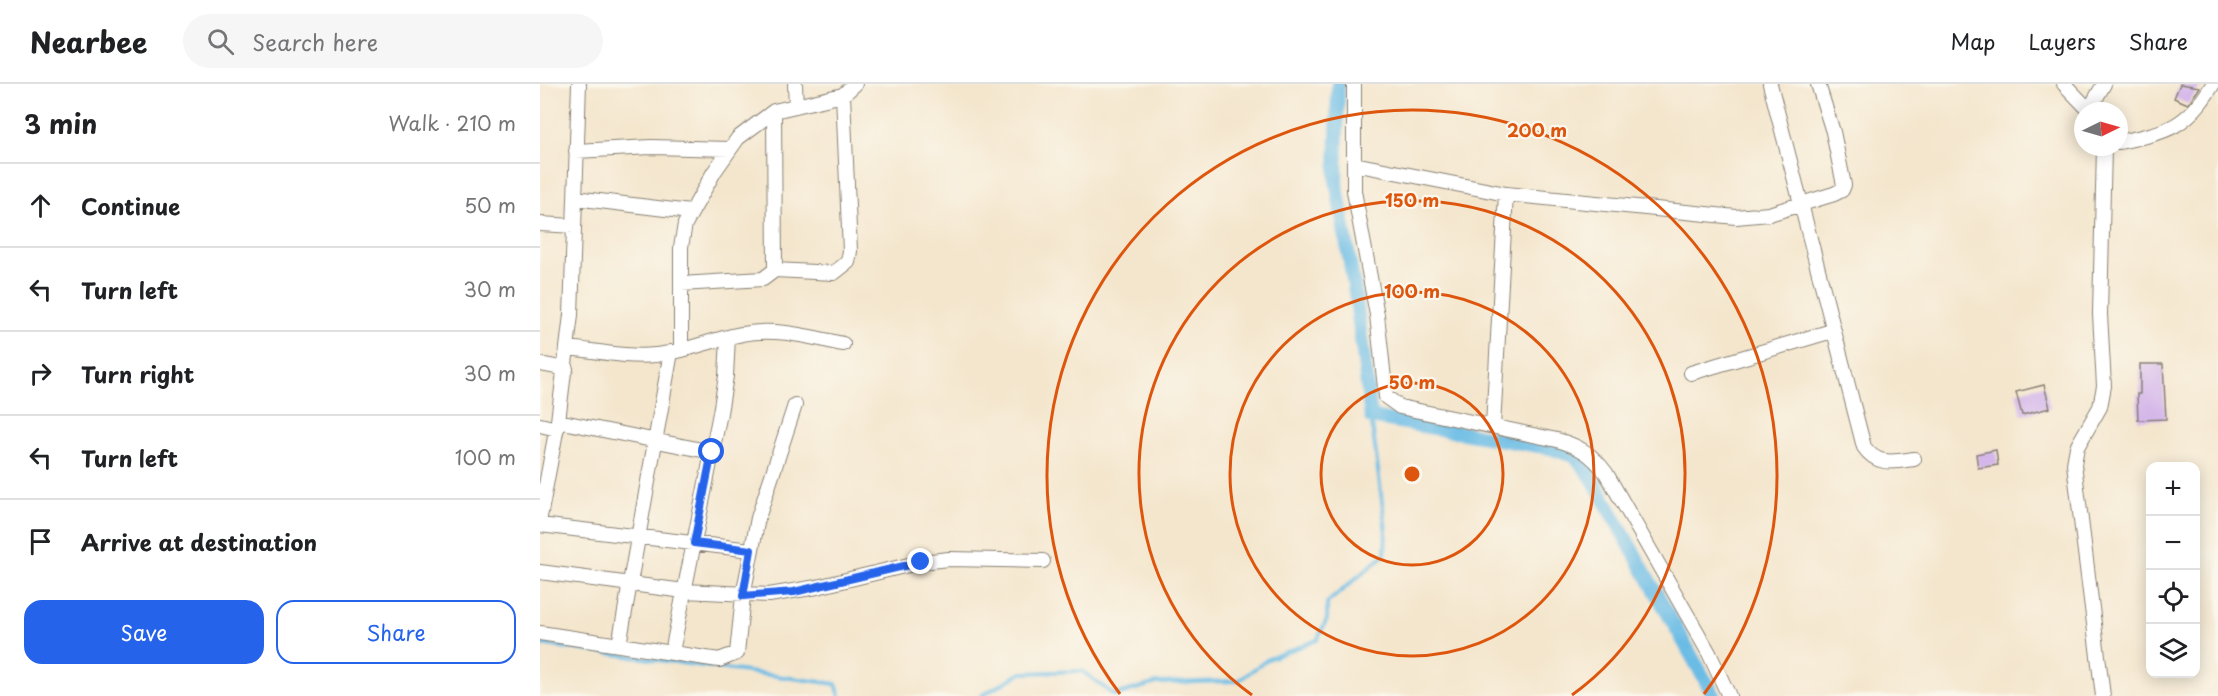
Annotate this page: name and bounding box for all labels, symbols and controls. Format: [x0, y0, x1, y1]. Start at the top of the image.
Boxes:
search box [183, 14, 603, 68]
text: Nearbee [30, 20, 147, 63]
icon: search [204, 25, 237, 58]
text: Search here [252, 25, 378, 58]
text: Map [1951, 25, 1995, 57]
text: Layers [2028, 25, 2096, 57]
text: Share [2129, 25, 2188, 57]
north arrow [2074, 102, 2128, 156]
text: 3 min [24, 104, 97, 143]
text: Walk · 210 m [389, 108, 516, 138]
text: 200 m [1507, 116, 1567, 143]
text: 150 m [1385, 186, 1439, 213]
icon: ahead [24, 189, 57, 222]
text: Continue [81, 189, 180, 222]
text: 50 m [464, 190, 516, 220]
icon: left [24, 273, 57, 306]
text: Turn left [81, 273, 178, 306]
text: 30 m [463, 274, 516, 304]
text: 100 m [1384, 277, 1440, 304]
icon: right [24, 357, 57, 390]
text: Turn right [81, 357, 194, 390]
text: 30 m [463, 358, 516, 388]
text: 50 m [1389, 368, 1435, 395]
route start [698, 438, 724, 464]
icon: left [24, 441, 57, 474]
text: Turn left [81, 441, 178, 474]
text: 100 m [455, 442, 516, 472]
map controls [2146, 462, 2200, 678]
button: + [2146, 462, 2200, 516]
centre of rings [1402, 464, 1422, 484]
button: − [2146, 516, 2200, 570]
icon: arrive [24, 525, 57, 558]
text: Arrive at destination [81, 525, 317, 558]
route end [907, 548, 933, 574]
button: locate [2146, 570, 2200, 624]
button: Save [24, 600, 264, 664]
button: Share [276, 600, 516, 664]
button: layers [2146, 624, 2200, 678]

